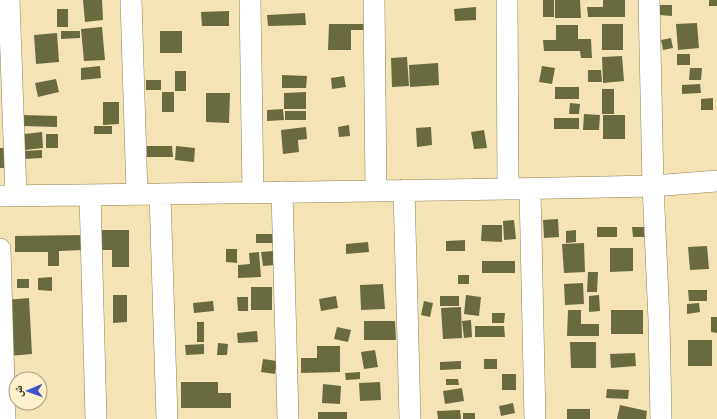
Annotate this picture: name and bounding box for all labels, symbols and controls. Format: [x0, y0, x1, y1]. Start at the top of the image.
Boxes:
north arrow [8, 371, 48, 411]
text: ش [12, 385, 26, 397]

